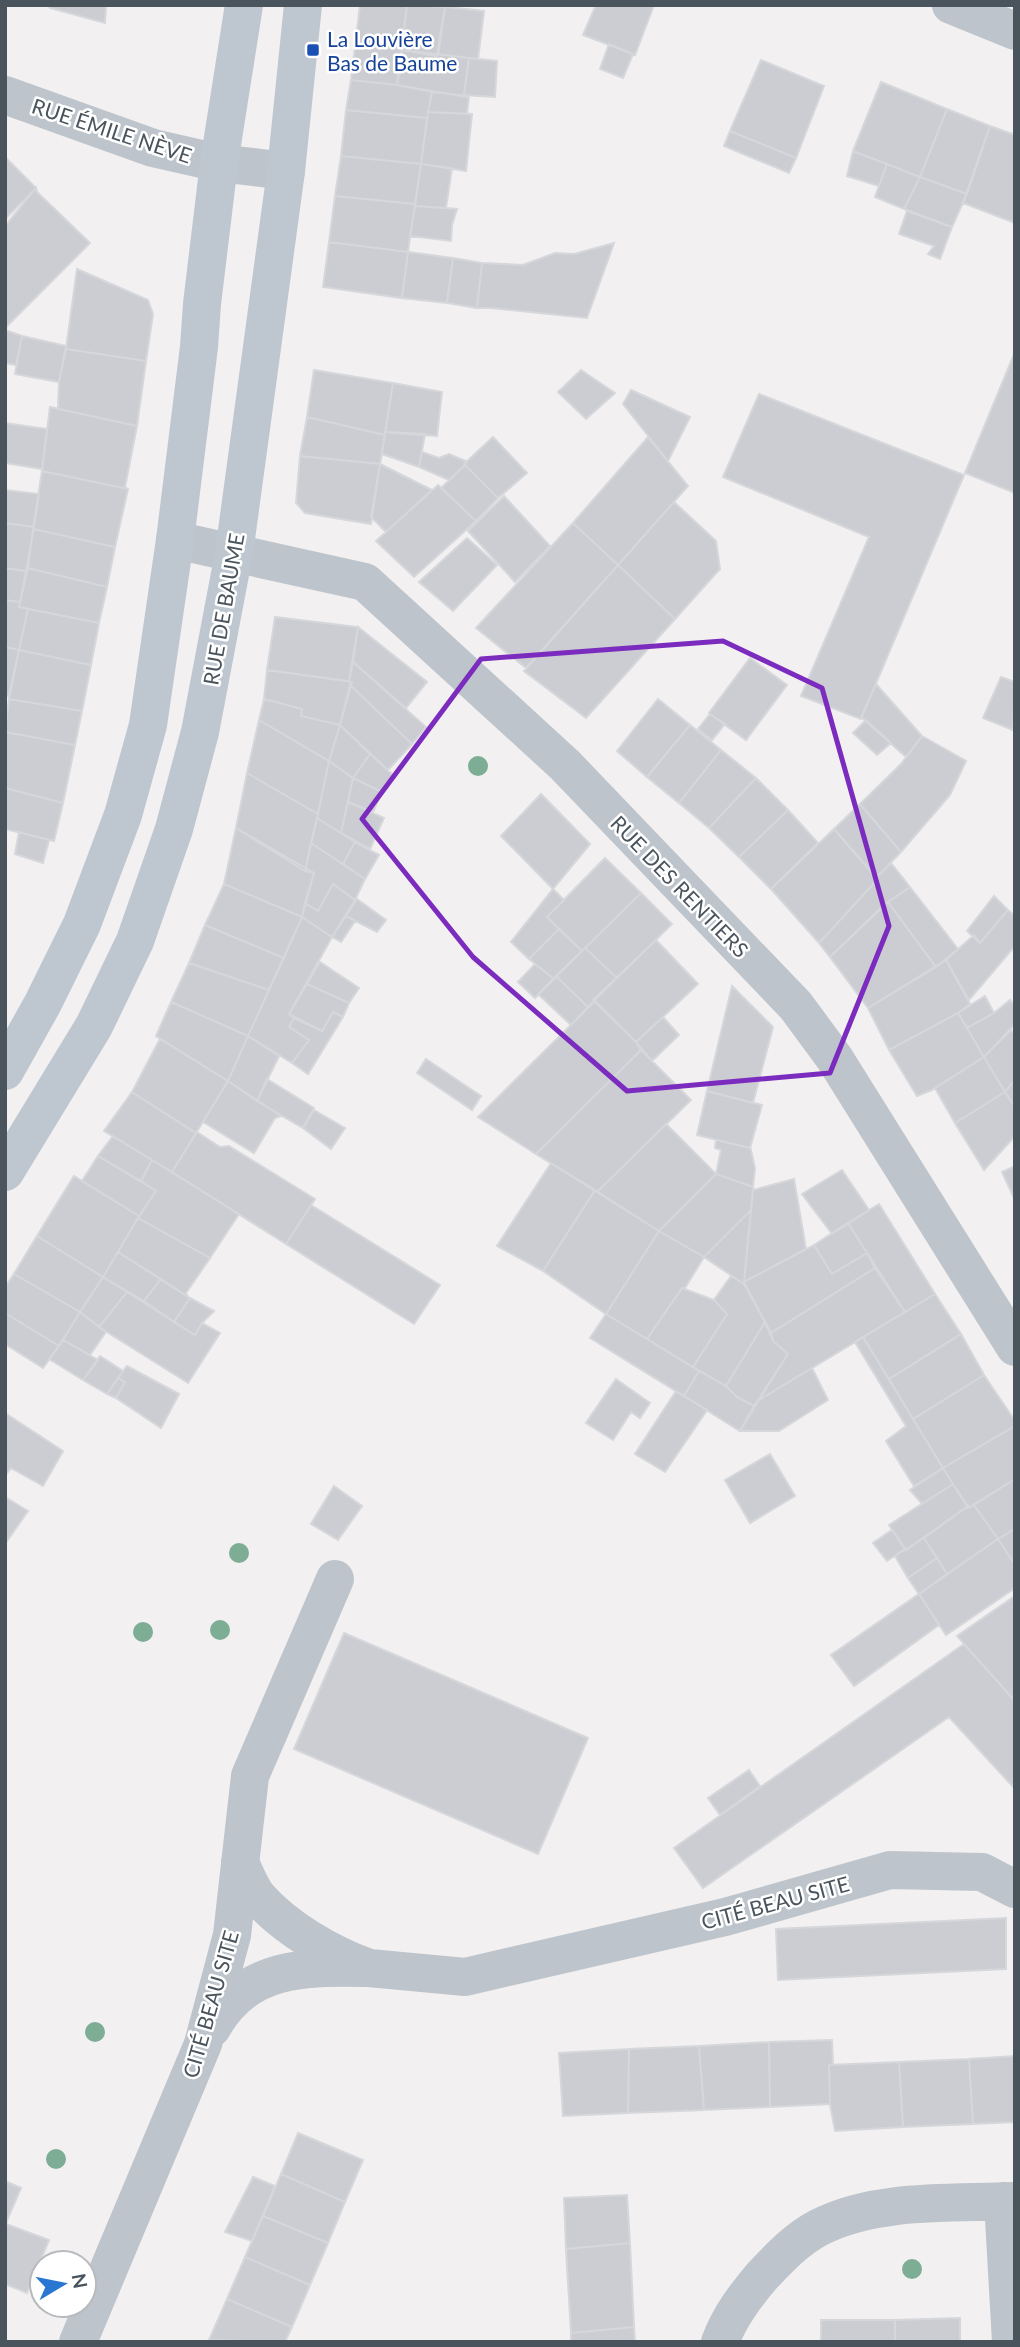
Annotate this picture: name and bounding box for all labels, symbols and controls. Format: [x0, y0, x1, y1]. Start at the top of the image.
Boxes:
place label: La Louvière Bas de Baume [327, 26, 457, 75]
marker: La Louvière Bas de Baume [305, 42, 321, 58]
street label: RUE ÉMILE NÈVE [29, 92, 195, 168]
street label: RUE DE BAUME [197, 531, 249, 687]
street label: RUE DES RENTIERS [606, 810, 754, 962]
street label: CITÉ BEAU SITE [698, 1870, 852, 1934]
street label: CITÉ BEAU SITE [177, 1927, 243, 2081]
north arrow [28, 2249, 98, 2319]
text: N [68, 2272, 93, 2290]

